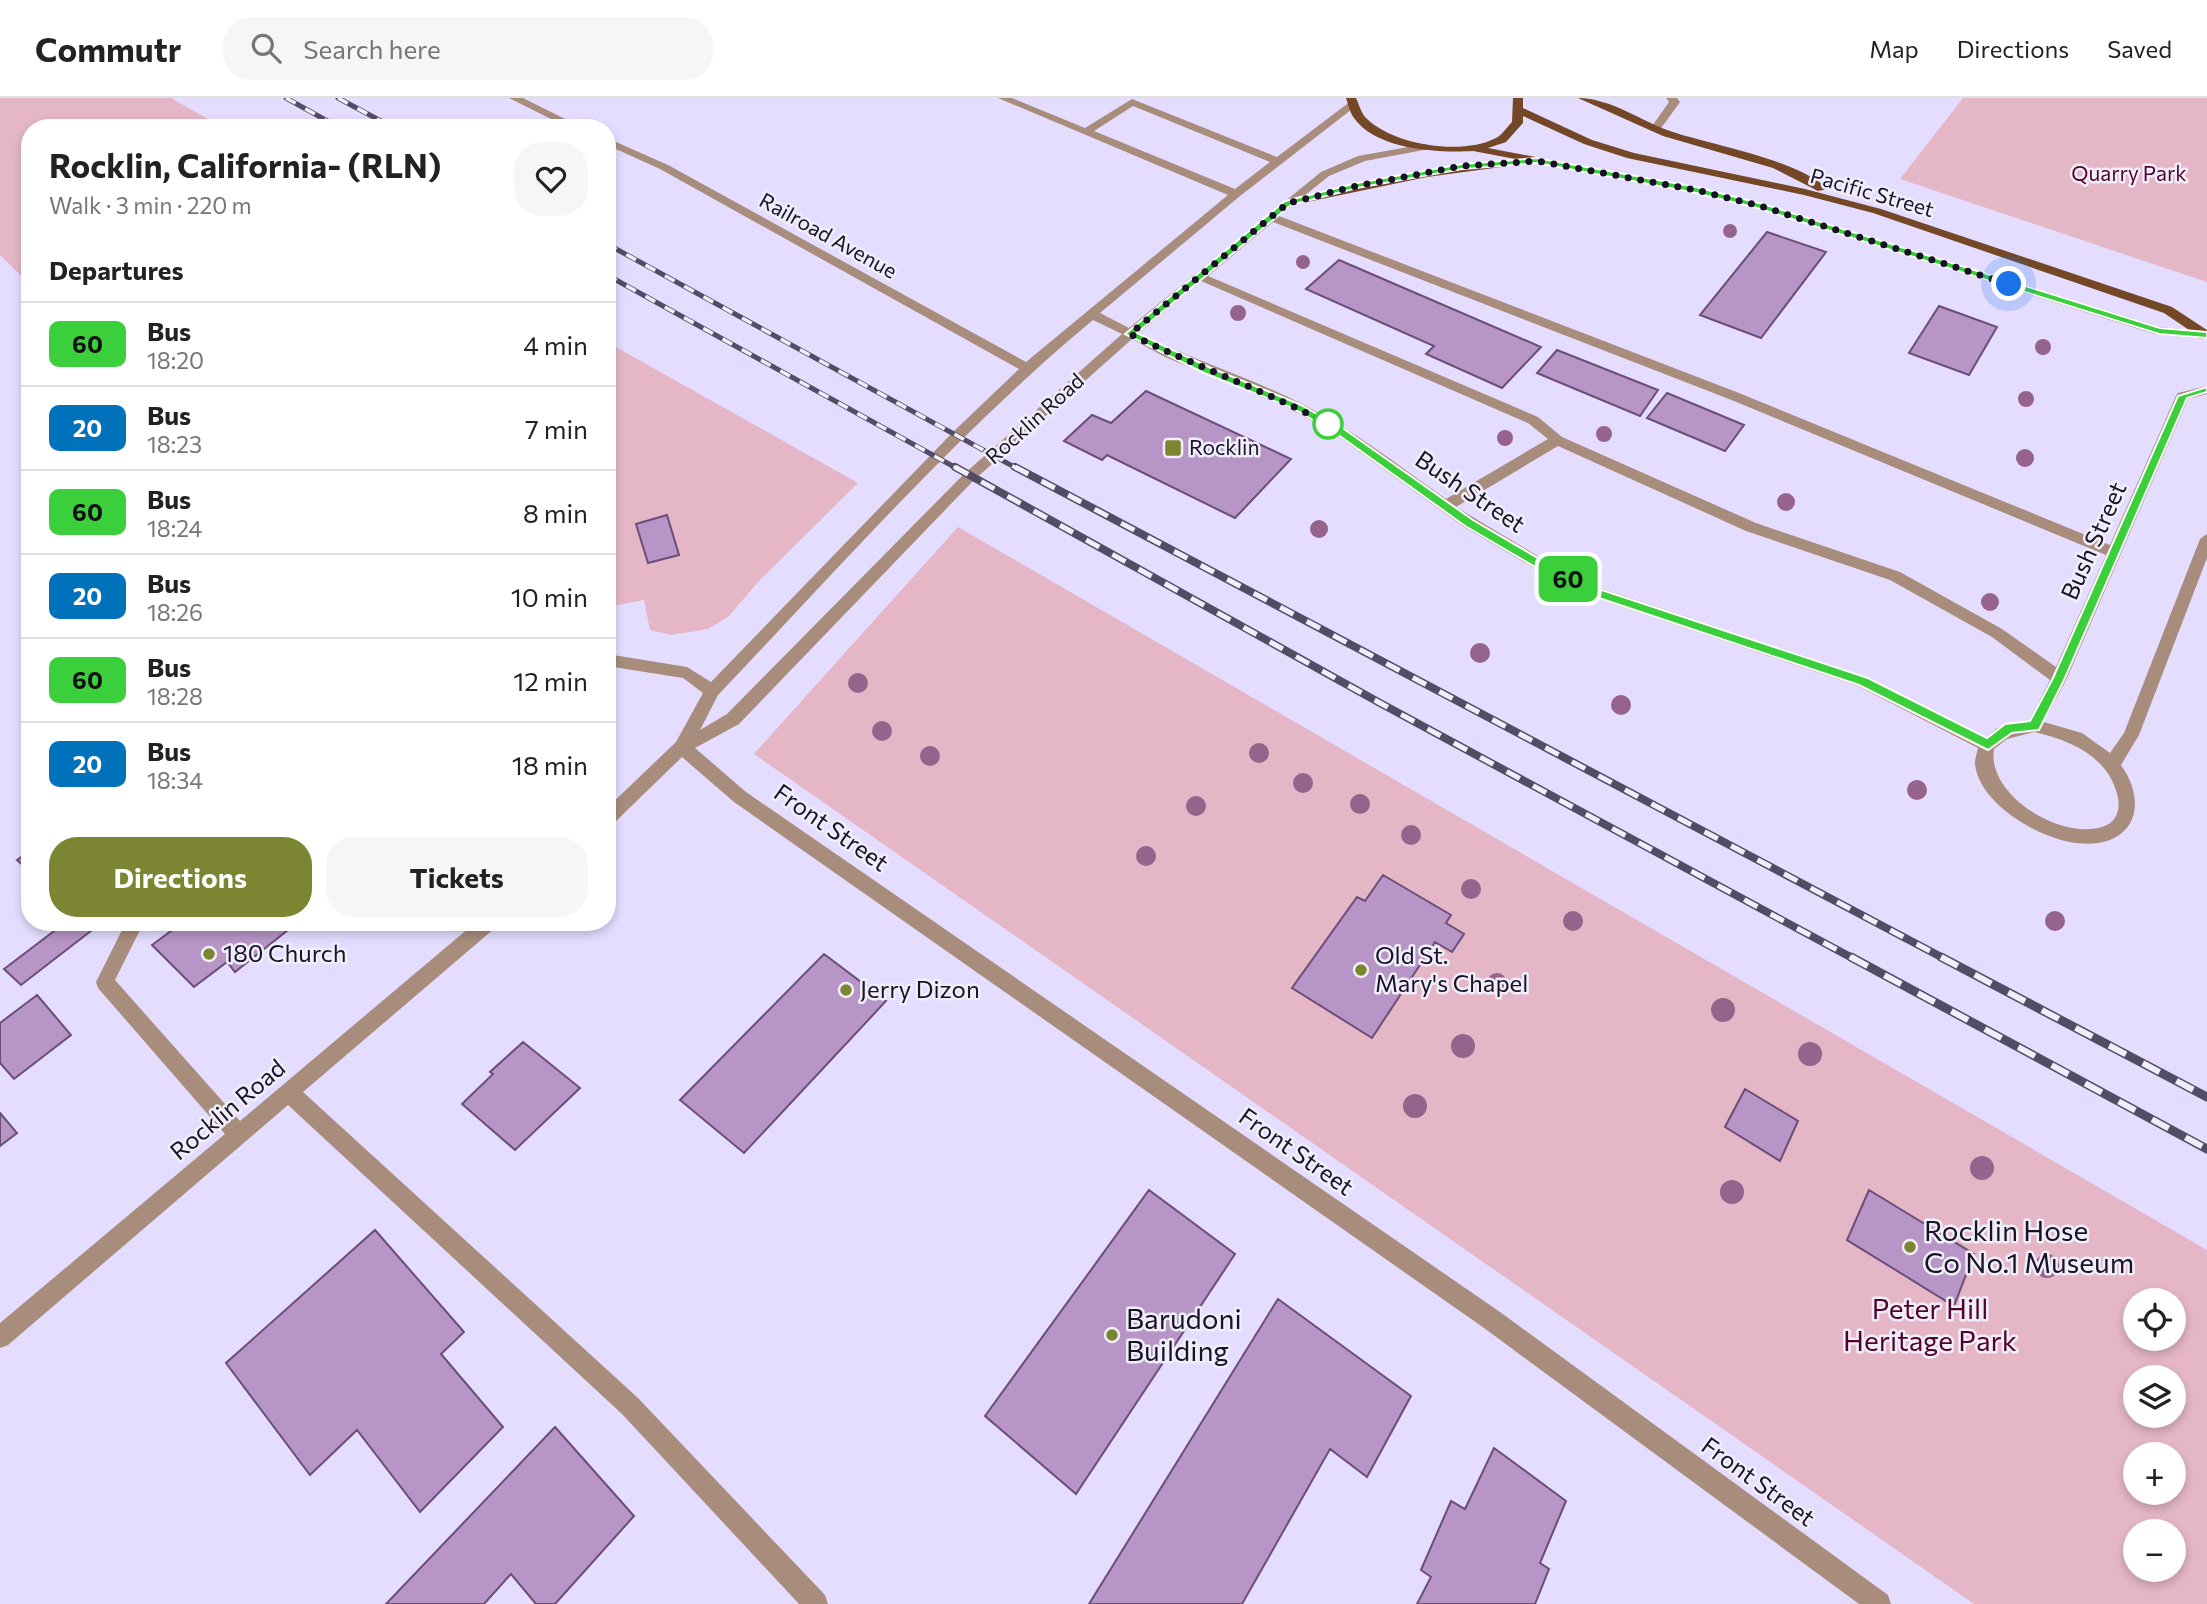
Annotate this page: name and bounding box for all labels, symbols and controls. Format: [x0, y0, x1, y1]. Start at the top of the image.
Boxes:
search box [223, 17, 713, 80]
text: Commutr [35, 28, 181, 69]
icon: search [247, 29, 285, 67]
text: Search here [303, 33, 441, 64]
text: Map [1869, 34, 1919, 63]
text: Directions [1957, 34, 2069, 63]
text: Saved [2107, 34, 2172, 63]
button: heart [514, 142, 588, 216]
text: Rocklin, California- (RLN) [49, 144, 441, 185]
park label: Quarry Park [2071, 160, 2187, 185]
street label: Pacific Street [1808, 162, 1937, 221]
street label: Railroad Avenue [756, 187, 902, 283]
text: Walk · 3 min · 220 m [49, 191, 252, 219]
text: Departures [49, 254, 184, 285]
your location [1991, 266, 2026, 301]
text: Bus [147, 315, 191, 346]
text: 60 [72, 329, 103, 358]
text: 4 min [523, 329, 588, 360]
text: 18:20 [147, 346, 204, 374]
street label: Rocklin Road [980, 367, 1088, 469]
text: Bus [147, 399, 191, 430]
unlabelled marker [1313, 409, 1343, 439]
text: 20 [73, 413, 102, 442]
text: 7 min [525, 413, 588, 444]
text: 18:23 [147, 430, 202, 458]
place label: Rocklin [1189, 434, 1259, 459]
marker: Rocklin [1163, 438, 1183, 458]
street label: Bush Street [1410, 444, 1531, 538]
street label: Bush Street [2054, 477, 2132, 604]
text: Bus [147, 483, 191, 514]
text: 60 [72, 497, 103, 526]
text: 8 min [523, 497, 588, 528]
text: 18:24 [147, 514, 202, 542]
line badge: 60 [1536, 556, 1600, 602]
text: 60 [1553, 564, 1583, 593]
text: Bus [147, 567, 191, 598]
text: 20 [73, 581, 102, 610]
text: 10 min [511, 581, 588, 612]
text: 18:26 [147, 598, 203, 626]
text: Bus [147, 651, 191, 682]
text: 60 [72, 665, 103, 694]
text: 12 min [513, 665, 588, 696]
text: 18:28 [147, 682, 203, 710]
text: Bus [147, 735, 191, 766]
text: 20 [73, 749, 102, 778]
text: 18 min [512, 749, 588, 780]
text: 18:34 [147, 766, 203, 794]
street label: Front Street [769, 777, 895, 877]
button: Directions [49, 837, 312, 917]
button: Tickets [326, 837, 588, 917]
place label: 180 Church [223, 938, 346, 967]
place label: Old St. Mary's Chapel [1375, 940, 1528, 997]
marker: 180 Church [201, 946, 217, 962]
marker: Old St. Mary's Chapel [1353, 962, 1369, 978]
place label: Jerry Dizon [860, 974, 980, 1003]
marker: Jerry Dizon [838, 982, 854, 998]
street label: Rocklin Road [164, 1052, 290, 1165]
street label: Front Street [1234, 1101, 1360, 1201]
place label: Rocklin Hose Co No.1 Museum [1924, 1213, 2134, 1279]
marker: Rocklin Hose Co No.1 Museum [1902, 1239, 1918, 1255]
map controls [2123, 1288, 2186, 1582]
button: locate [2123, 1288, 2186, 1351]
park label: Peter Hill Heritage Park [1843, 1291, 2017, 1357]
place label: Barudoni Building [1126, 1301, 1242, 1367]
marker: Barudoni Building [1104, 1327, 1120, 1343]
button: layers [2123, 1365, 2186, 1428]
street label: Front Street [1697, 1430, 1821, 1532]
button: + [2123, 1442, 2186, 1505]
button: − [2123, 1519, 2186, 1582]

